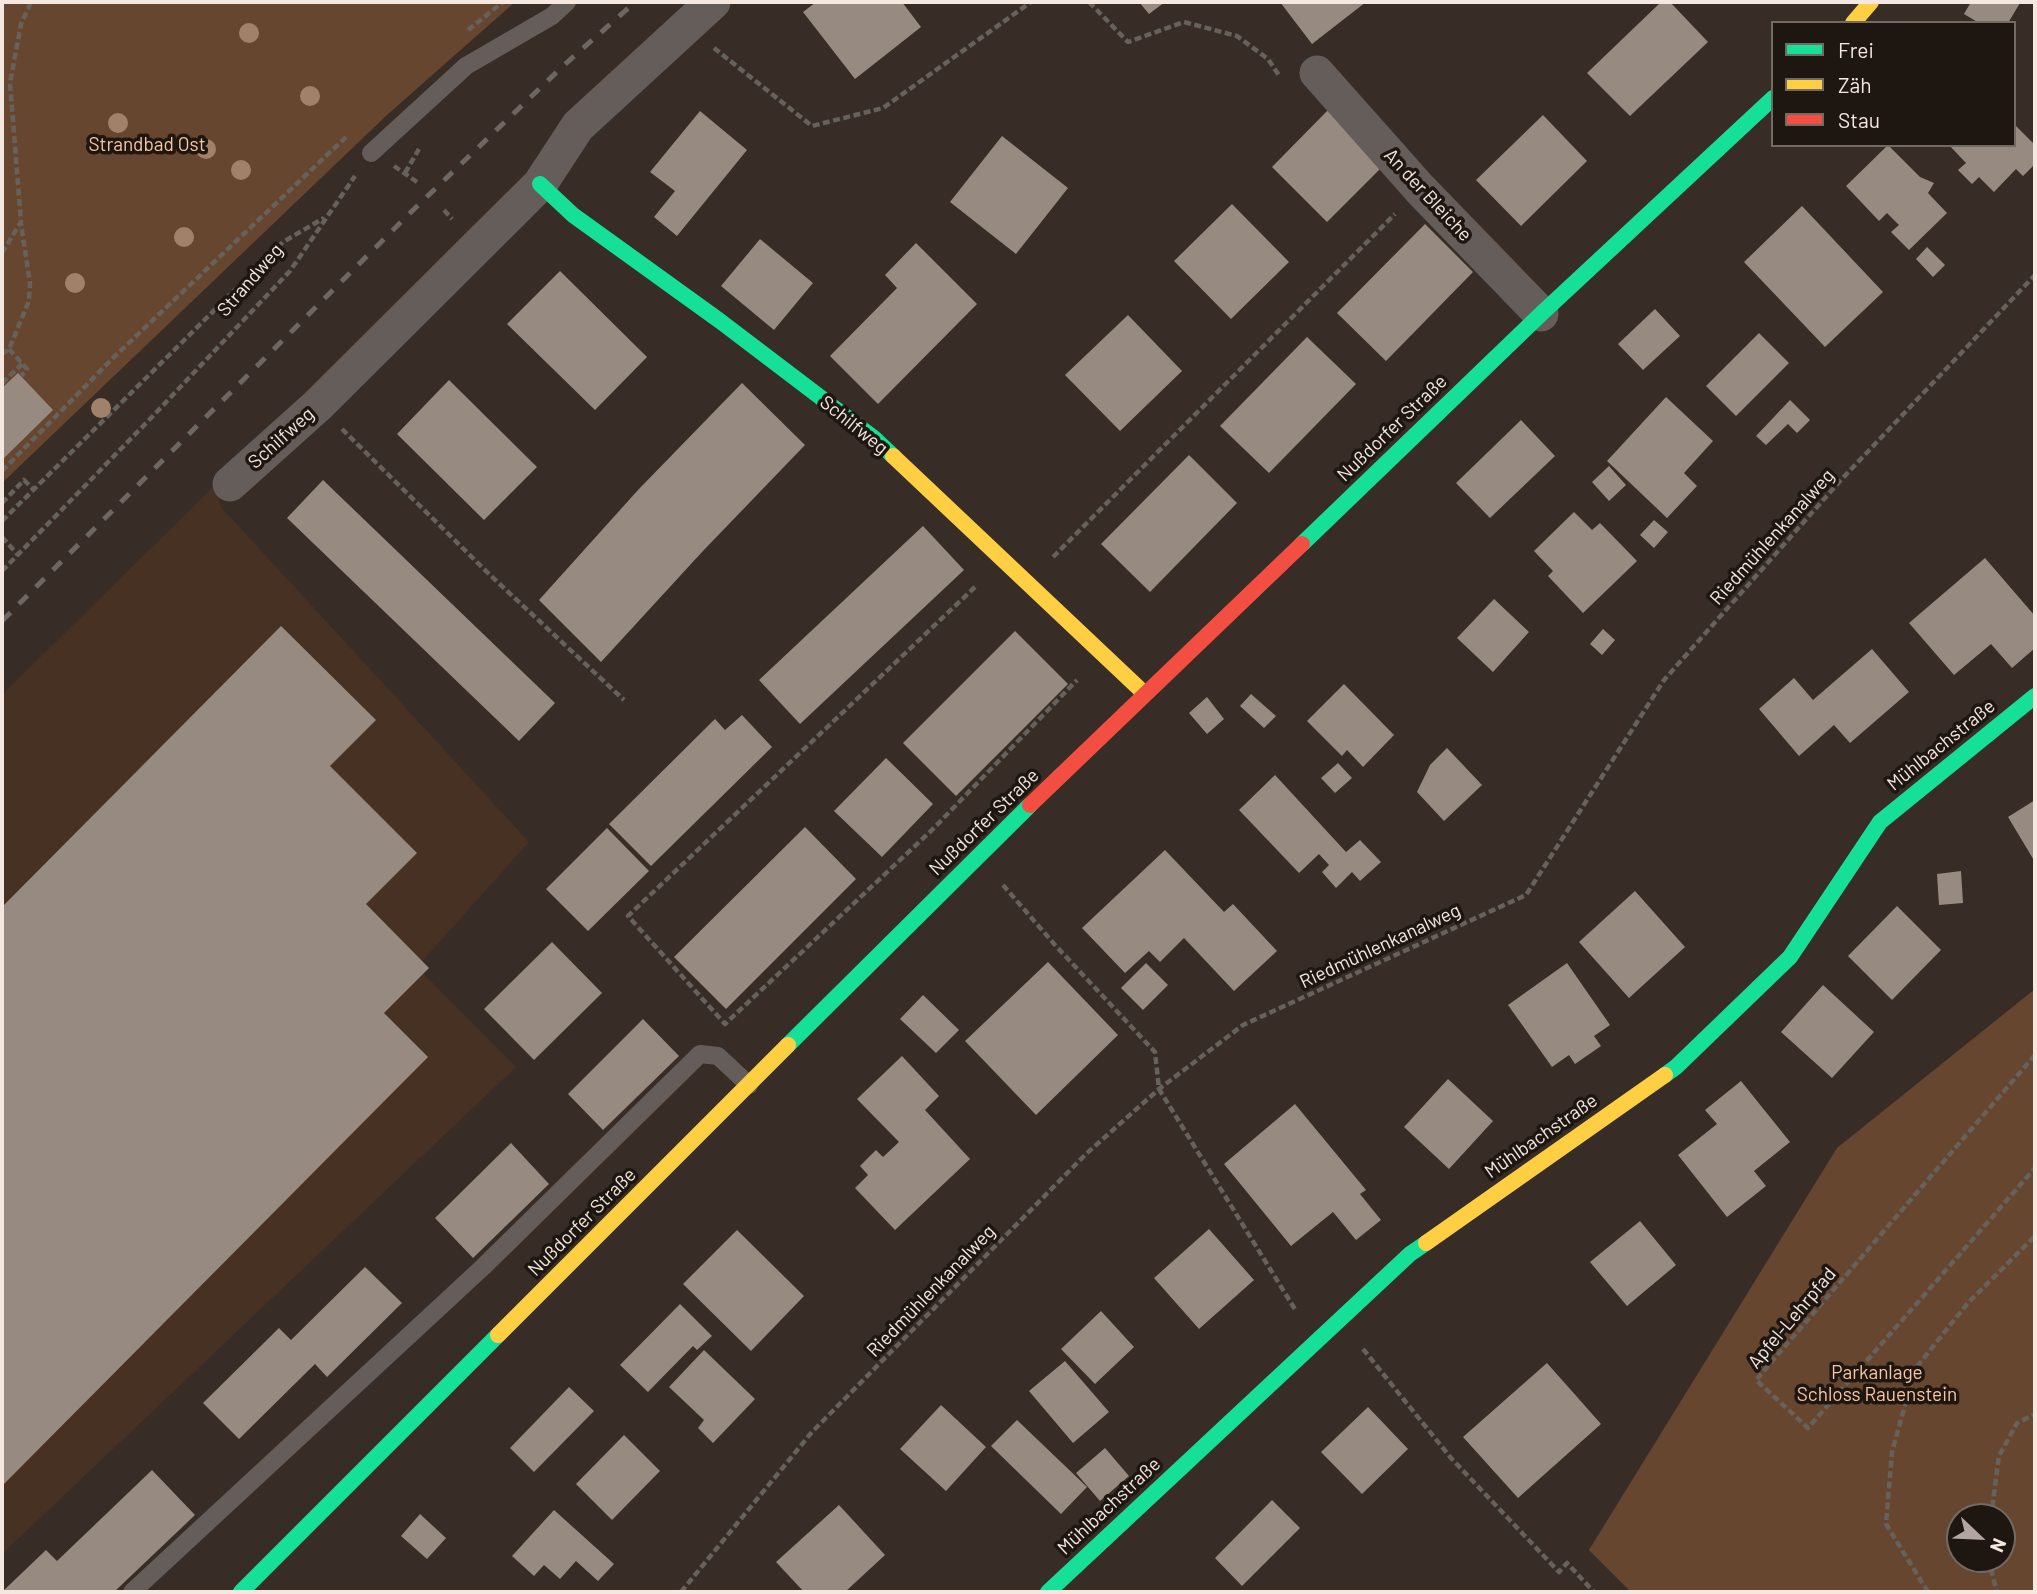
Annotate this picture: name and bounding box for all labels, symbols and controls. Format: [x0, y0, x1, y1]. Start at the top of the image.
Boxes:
legend [1771, 21, 2016, 147]
text: Frei [1838, 37, 1874, 62]
text: Zäh [1838, 72, 1872, 97]
text: Stau [1838, 107, 1880, 132]
park label: Strandbad Ost [88, 134, 206, 156]
street label: An der Bleiche [1379, 144, 1477, 246]
street label: Strandweg [212, 239, 288, 321]
street label: Nußdorfer Straße [1332, 370, 1452, 486]
street label: Schilfweg [815, 391, 893, 459]
street label: Schilfweg [243, 402, 319, 474]
street label: Riedmühlenkanalweg [1705, 464, 1839, 610]
street label: Mühlbachstraße [1883, 695, 1999, 795]
street label: Nußdorfer Straße [924, 764, 1044, 880]
street label: Riedmühlenkanalweg [1296, 899, 1464, 993]
street label: Mühlbachstraße [1480, 1089, 1602, 1183]
street label: Nußdorfer Straße [523, 1163, 641, 1281]
street label: Riedmühlenkanalweg [862, 1220, 1000, 1362]
street label: Apfel-Lehrpfad [1743, 1263, 1841, 1373]
park label: Parkanlage Schloss Rauenstein [1797, 1362, 1957, 1406]
street label: Mühlbachstraße [1053, 1453, 1165, 1559]
north arrow [1946, 1503, 2016, 1573]
text: N [1986, 1535, 2012, 1556]

